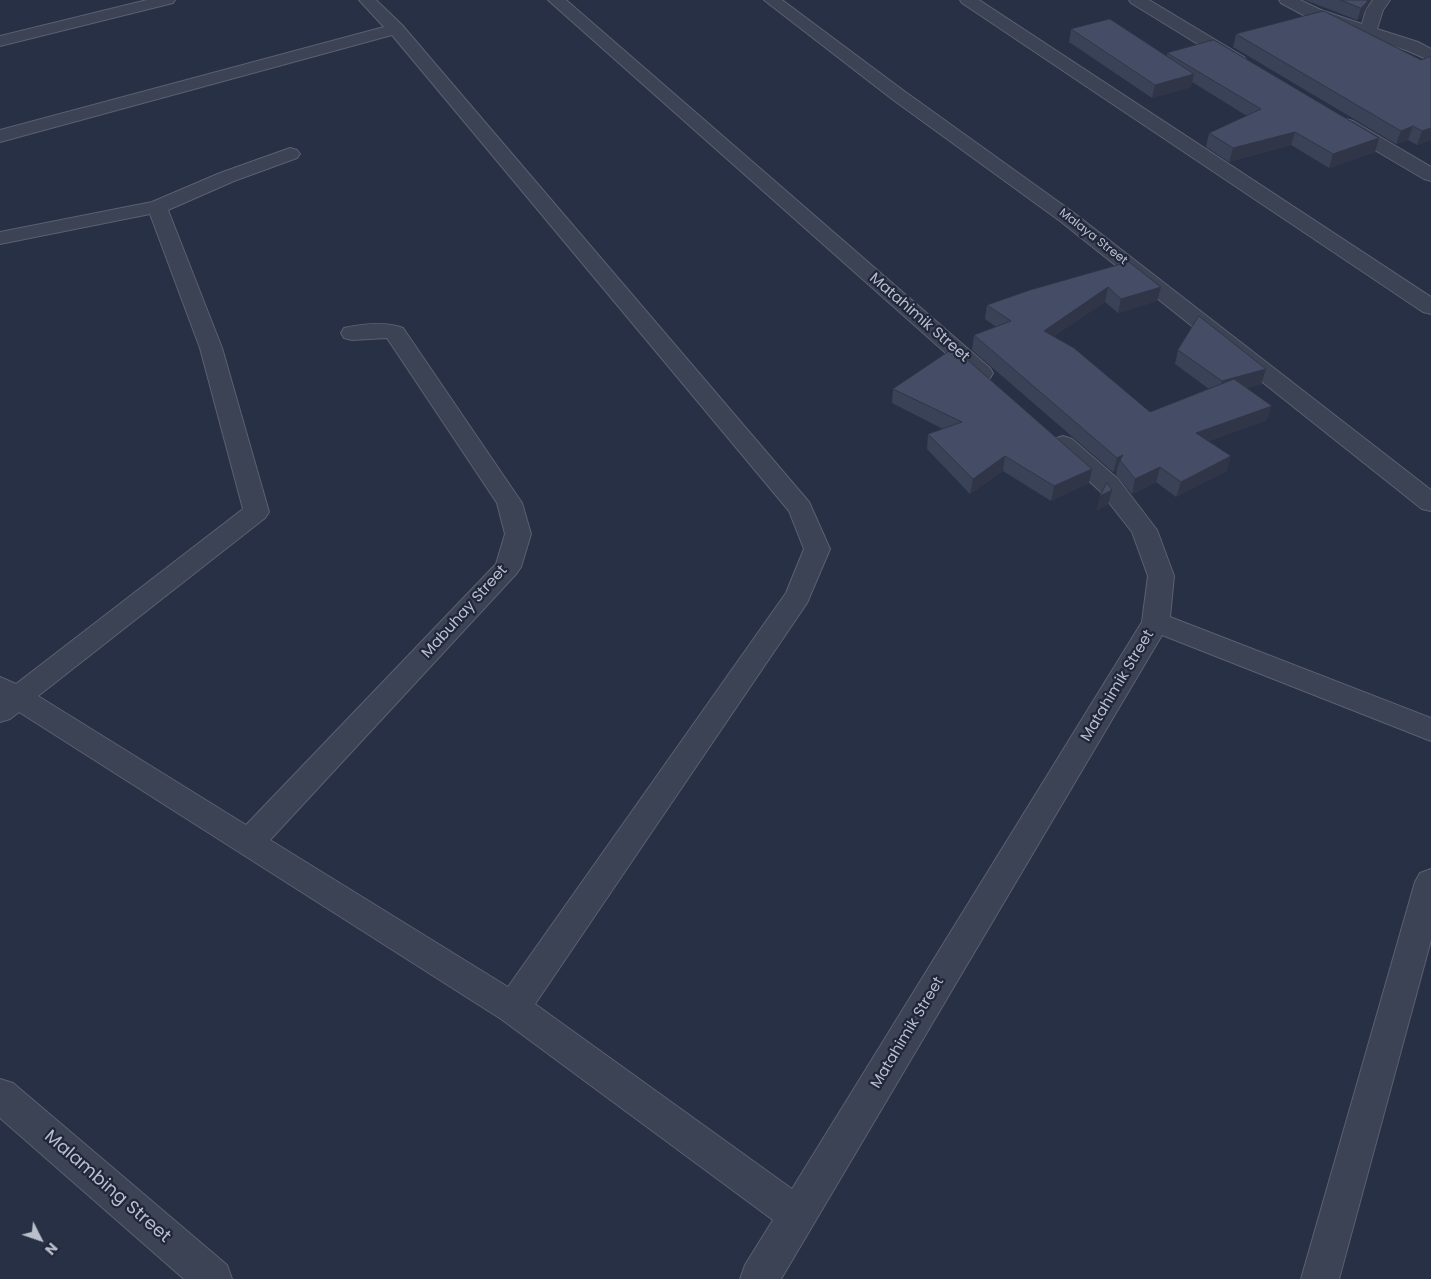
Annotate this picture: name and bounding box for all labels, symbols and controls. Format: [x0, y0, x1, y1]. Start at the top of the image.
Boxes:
street label: Malaya Street [1056, 206, 1130, 268]
street label: Matahimik Street [865, 270, 973, 366]
street label: Mabuhay Street [419, 562, 511, 662]
street label: Matahimik Street [1078, 627, 1158, 745]
street label: Matahimik Street [868, 974, 948, 1092]
street label: Malambing Street [39, 1126, 175, 1248]
north arrow [15, 1214, 65, 1264]
text: N [40, 1238, 62, 1259]

